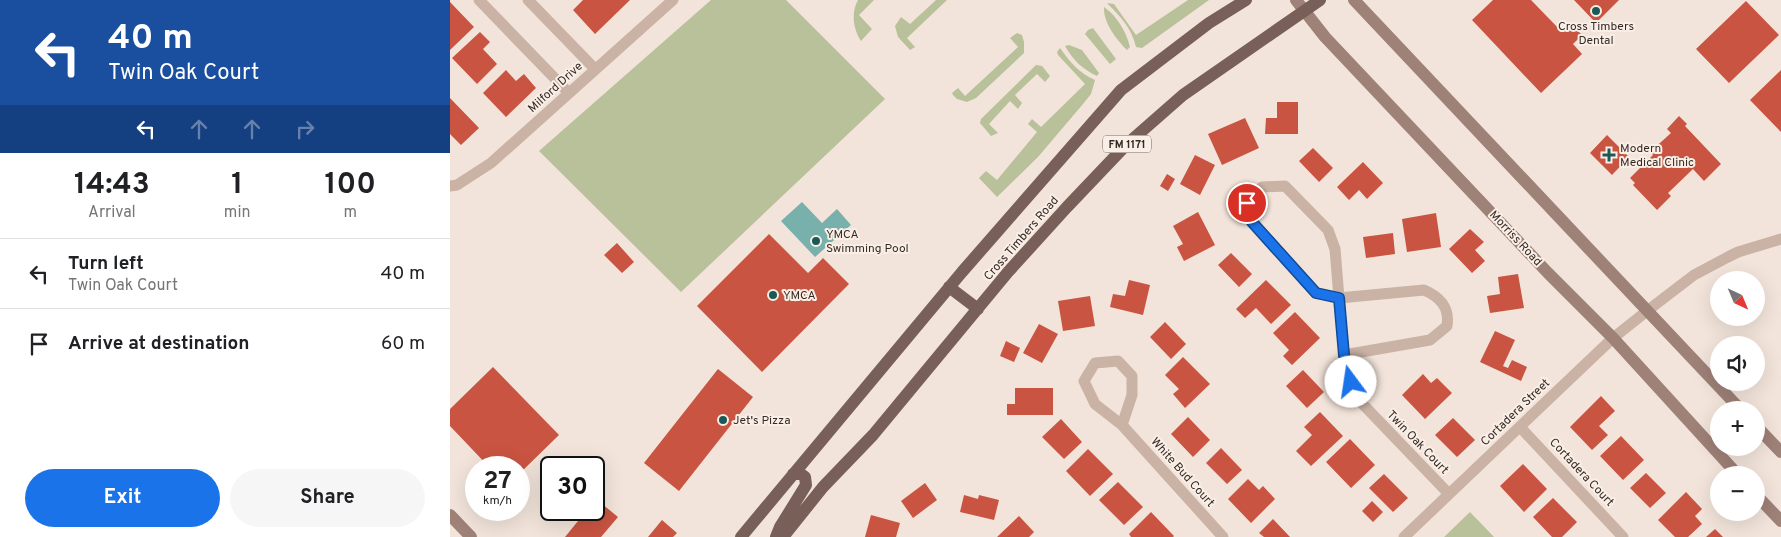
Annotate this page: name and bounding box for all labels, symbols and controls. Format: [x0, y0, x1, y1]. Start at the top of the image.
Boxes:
marker: Cross Timbers Dental [1590, 5, 1602, 17]
text: 40 m [108, 17, 193, 61]
place label: Cross Timbers Dental [1558, 19, 1634, 49]
icon: left [25, 20, 90, 85]
street label: Milford Drive [525, 59, 586, 117]
text: Twin Oak Court [108, 60, 259, 87]
icon: left [132, 115, 160, 143]
icon: ahead [185, 115, 213, 143]
icon: ahead [238, 115, 266, 143]
icon: right [291, 115, 319, 143]
road number: FM 1171 [1103, 136, 1151, 152]
place label: Modern Medical Clinic [1620, 141, 1694, 171]
marker: Modern Medical Clinic [1602, 148, 1616, 162]
text: 14:43 [74, 167, 150, 204]
text: 1 [231, 167, 243, 204]
text: 100 [324, 167, 376, 204]
pin [1226, 182, 1268, 224]
icon: arrive [1233, 189, 1261, 217]
street label: Cross Timbers Road [981, 193, 1063, 284]
text: Arrival [88, 203, 136, 223]
text: min [224, 203, 250, 223]
text: m [343, 203, 357, 223]
street label: Morriss Road [1485, 207, 1545, 270]
place label: YMCA Swimming Pool [826, 227, 909, 257]
marker: YMCA Swimming Pool [810, 235, 822, 247]
text: Turn left [68, 252, 144, 276]
icon: left [25, 260, 53, 288]
text: 40 m [380, 262, 425, 286]
north arrow [1710, 271, 1765, 326]
map controls [1710, 271, 1765, 521]
text: Twin Oak Court [68, 276, 178, 296]
place label: YMCA [783, 288, 816, 304]
marker: YMCA [767, 289, 779, 301]
icon: arrive [25, 330, 53, 358]
text: Arrive at destination [68, 332, 249, 356]
text: 60 m [381, 332, 425, 356]
button: sound [1710, 336, 1765, 391]
position arrow [1324, 355, 1376, 407]
street label: Cortadera Street [1478, 376, 1554, 450]
button: + [1710, 401, 1765, 456]
street label: Twin Oak Court [1383, 407, 1452, 478]
place label: Jet's Pizza [733, 413, 790, 429]
marker: Jet's Pizza [717, 414, 729, 426]
street label: White Bud Court [1147, 434, 1218, 511]
street label: Cortadera Court [1545, 435, 1617, 510]
speed limit sign: 30 [540, 456, 605, 521]
text: 27 [483, 466, 512, 498]
button: − [1710, 466, 1765, 521]
button: Exit [25, 469, 220, 527]
button: Share [230, 469, 425, 527]
text: km/h [483, 493, 512, 509]

